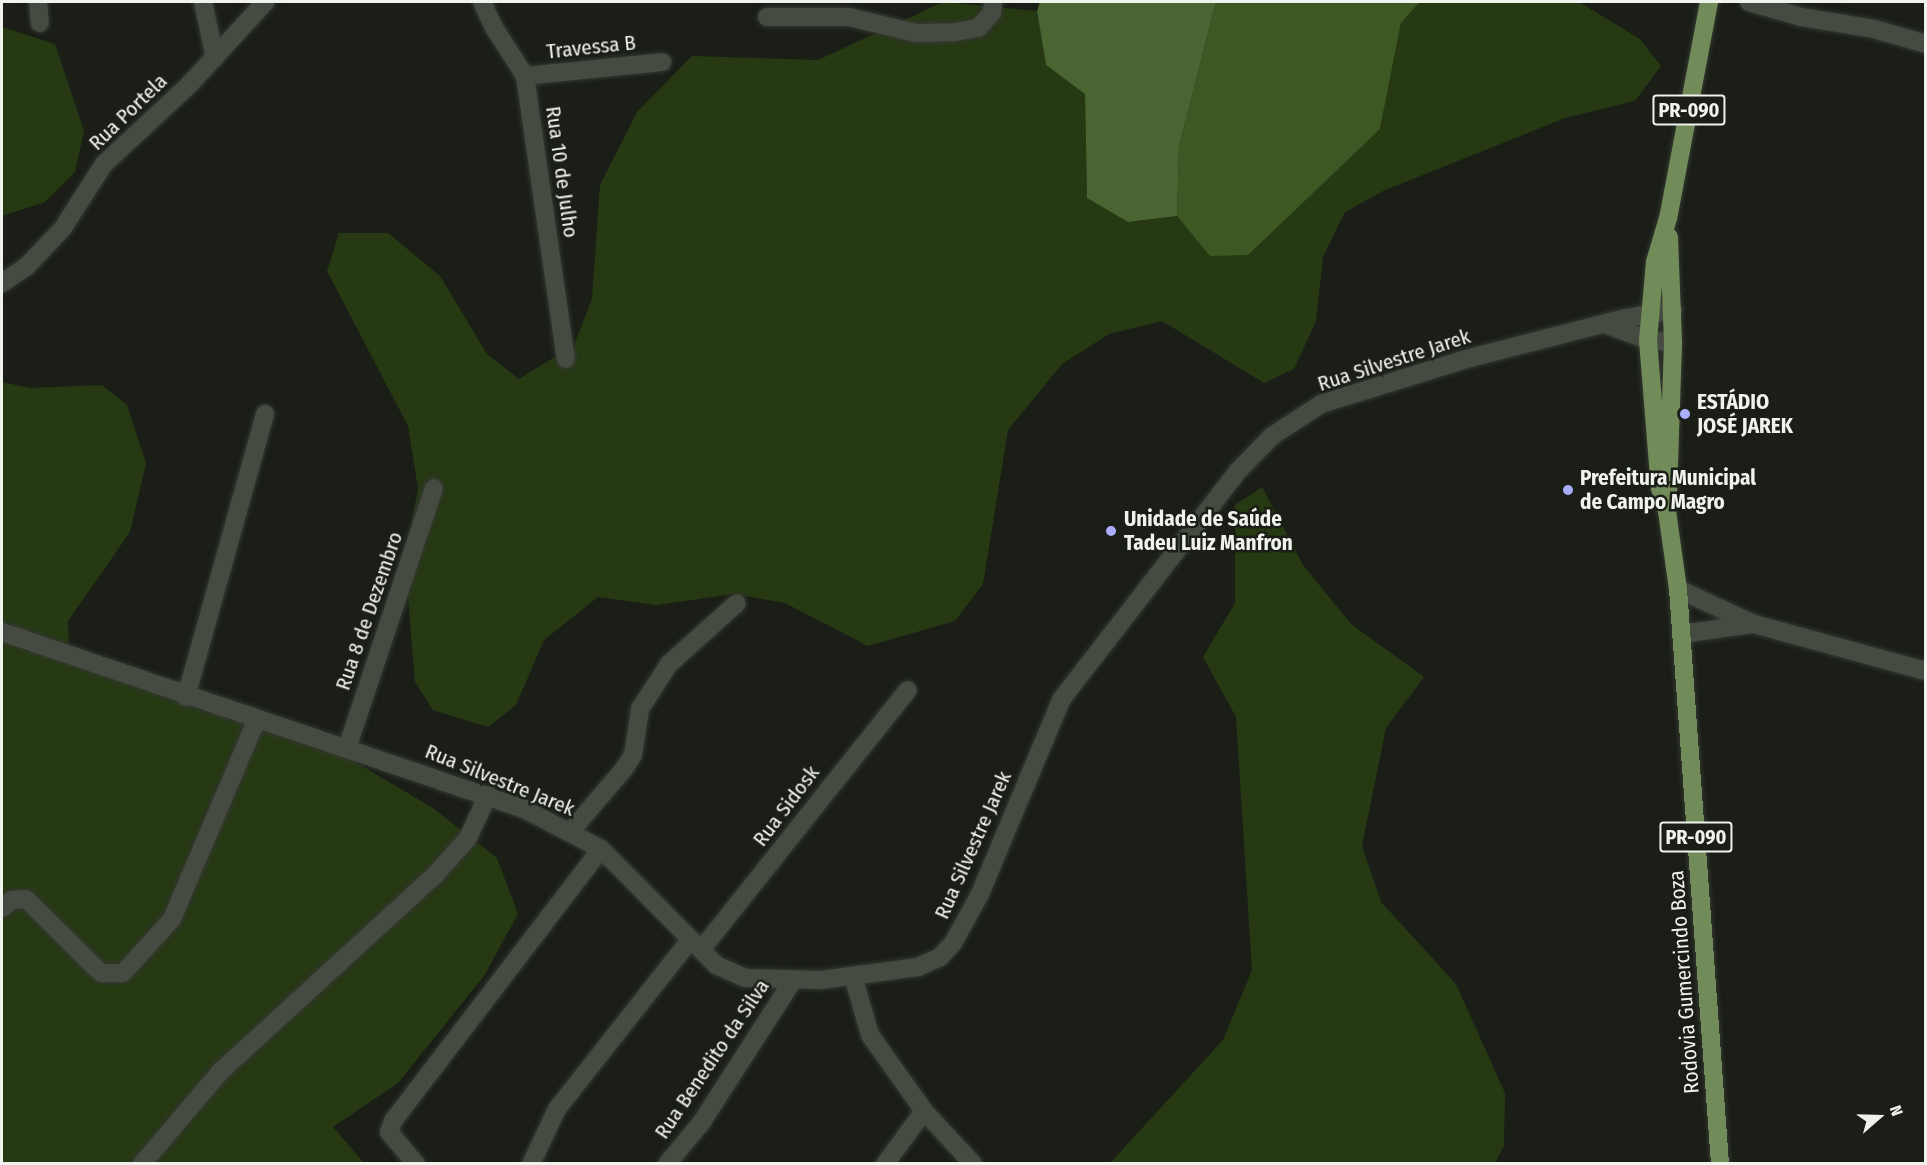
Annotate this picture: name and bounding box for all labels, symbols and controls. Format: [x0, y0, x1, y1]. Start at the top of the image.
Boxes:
street label: Travessa B [545, 30, 637, 64]
street label: Rua Portela [84, 69, 172, 155]
road number: PR-090 [1652, 93, 1726, 127]
street label: Rua 10 de Julho [540, 105, 584, 239]
street label: Rua Silvestre Jarek [1314, 323, 1474, 397]
place label: ESTÁDIO JOSÉ JAREK [1697, 389, 1793, 439]
marker: ESTÁDIO JOSÉ JAREK [1678, 407, 1692, 421]
place label: Prefeitura Municipal de Campo Magro [1580, 465, 1756, 515]
marker: Prefeitura Municipal de Campo Magro [1561, 483, 1575, 497]
place label: Unidade de Saúde Tadeu Luiz Manfron [1124, 506, 1293, 556]
marker: Unidade de Saúde Tadeu Luiz Manfron [1102, 522, 1120, 540]
street label: Rua 8 de Dezembro [330, 529, 408, 693]
street label: Rua Silvestre Jarek [422, 739, 578, 821]
street label: Rua Sidosk [748, 761, 824, 851]
street label: Rua Silvestre Jarek [929, 767, 1017, 923]
road number: PR-090 [1658, 820, 1734, 854]
street label: Rodovia Gumercindo Boza [1664, 869, 1704, 1095]
street label: Rua Benedito da Silva [649, 974, 775, 1144]
north arrow [1849, 1087, 1909, 1147]
text: N [1886, 1103, 1907, 1118]

